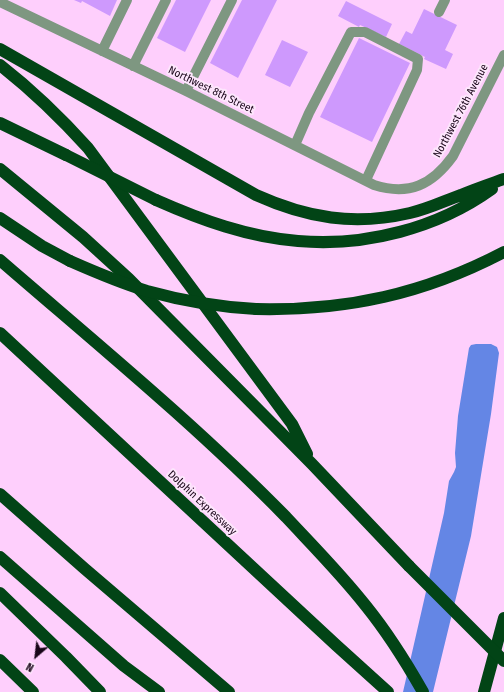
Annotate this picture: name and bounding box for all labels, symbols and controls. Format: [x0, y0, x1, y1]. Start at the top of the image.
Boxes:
street label: Northwest 76th Avenue [431, 62, 491, 160]
street label: Northwest 8th Street [166, 64, 256, 116]
street label: Dolphin Expressway [165, 468, 239, 538]
north arrow [16, 636, 56, 676]
text: N [24, 660, 36, 674]

